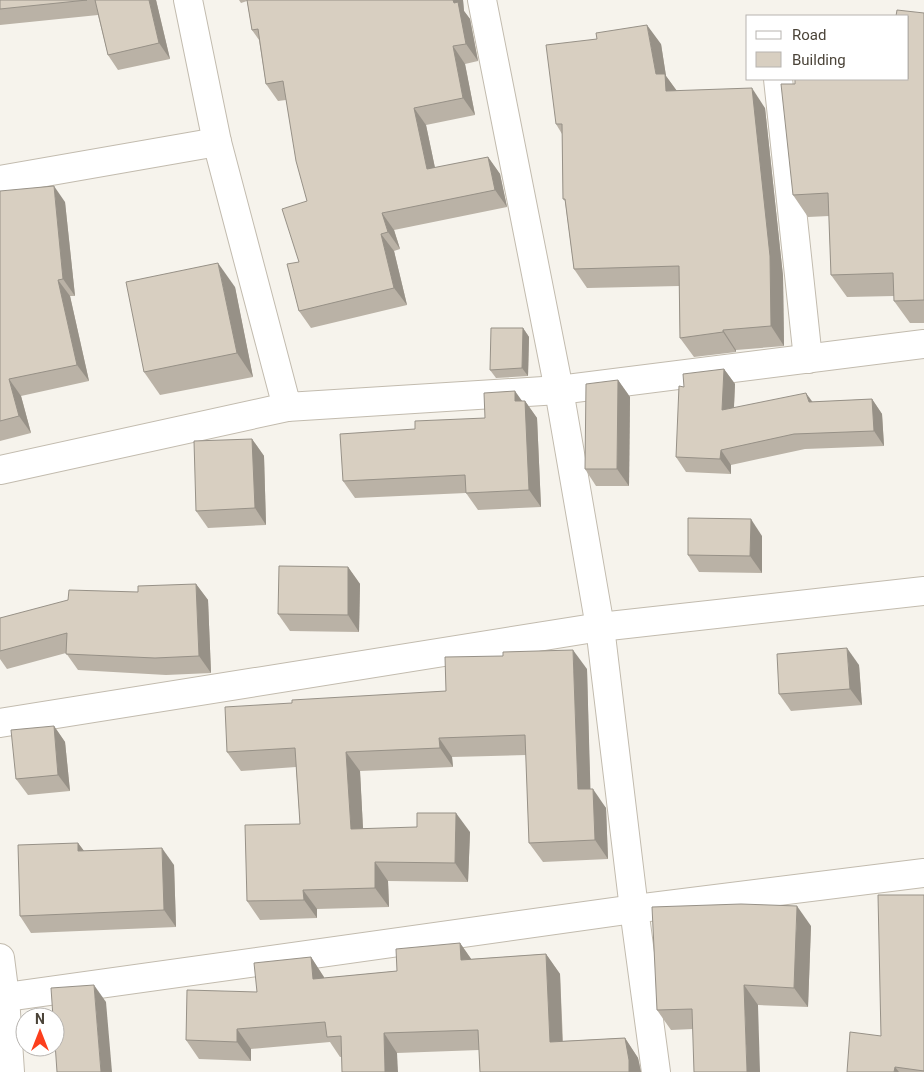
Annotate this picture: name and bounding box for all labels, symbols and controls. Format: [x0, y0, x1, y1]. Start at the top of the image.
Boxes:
legend [746, 15, 909, 80]
text: Road [792, 26, 826, 44]
text: Building [792, 51, 846, 69]
north arrow [15, 1007, 65, 1057]
text: N [35, 1011, 45, 1027]

